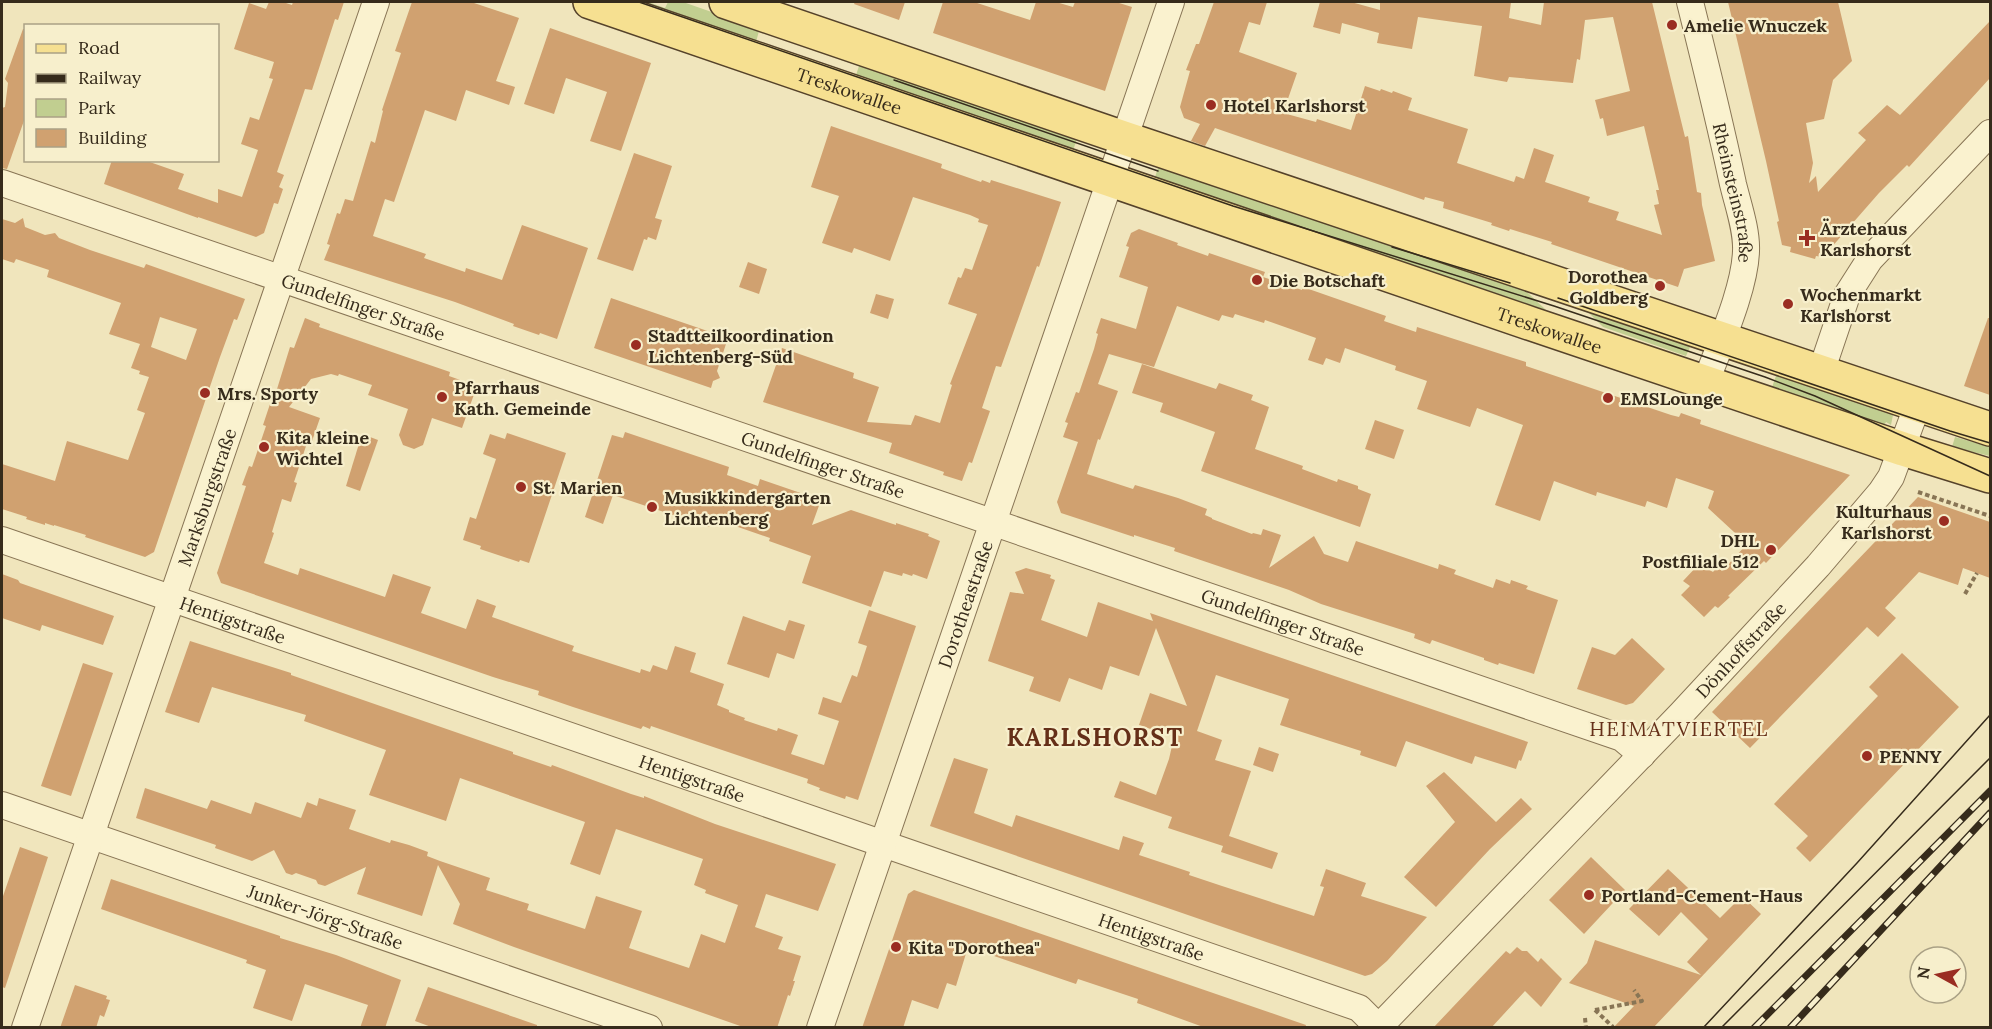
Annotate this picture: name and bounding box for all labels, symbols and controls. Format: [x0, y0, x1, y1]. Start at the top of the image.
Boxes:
place label: Amelie Wnuczek [1684, 14, 1827, 37]
marker: Amelie Wnuczek [1665, 18, 1679, 32]
legend [24, 24, 219, 162]
text: Road [78, 36, 120, 59]
street label: Treskowallee [794, 62, 905, 119]
text: Railway [78, 66, 142, 89]
place label: Hotel Karlshorst [1223, 94, 1366, 117]
text: Park [78, 96, 116, 119]
marker: Hotel Karlshorst [1204, 98, 1218, 112]
street label: Rheinsteinstraße [1708, 120, 1758, 264]
text: Building [78, 126, 148, 149]
place label: Ärztehaus Karlshorst [1820, 217, 1912, 261]
marker: Ärztehaus Karlshorst [1798, 229, 1816, 247]
place label: Dorothea Goldberg [1568, 265, 1649, 309]
street label: Gundelfinger Straße [279, 268, 448, 346]
place label: Die Botschaft [1269, 269, 1386, 292]
marker: Die Botschaft [1250, 273, 1264, 287]
marker: Dorothea Goldberg [1653, 279, 1667, 293]
place label: Wochenmarkt Karlshorst [1800, 283, 1922, 327]
marker: Wochenmarkt Karlshorst [1781, 297, 1795, 311]
street label: Treskowallee [1494, 301, 1605, 358]
place label: Stadtteilkoordination Lichtenberg-Süd [648, 324, 834, 368]
marker: Stadtteilkoordination Lichtenberg-Süd [629, 338, 643, 352]
place label: Pfarrhaus Kath. Gemeinde [454, 376, 591, 420]
place label: Mrs. Sporty [217, 382, 318, 405]
marker: Mrs. Sporty [198, 386, 212, 400]
place label: EMSLounge [1620, 387, 1723, 410]
marker: Pfarrhaus Kath. Gemeinde [435, 390, 449, 404]
marker: EMSLounge [1601, 391, 1615, 405]
street label: Marksburgstraße [172, 425, 241, 569]
place label: Kita kleine Wichtel [276, 426, 370, 470]
street label: Gundelfinger Straße [738, 426, 908, 503]
marker: Kita kleine Wichtel [257, 440, 271, 454]
place label: St. Marien [533, 476, 623, 499]
marker: St. Marien [514, 480, 528, 494]
place label: Musikkindergarten Lichtenberg [664, 486, 832, 530]
marker: Musikkindergarten Lichtenberg [645, 500, 659, 514]
place label: Kulturhaus Karlshorst [1836, 500, 1933, 544]
marker: Kulturhaus Karlshorst [1937, 514, 1951, 528]
place label: DHL Postfiliale 512 [1642, 529, 1759, 573]
street label: Dorotheastraße [933, 537, 998, 671]
marker: DHL Postfiliale 512 [1764, 543, 1778, 557]
street label: Gundelfinger Straße [1198, 583, 1368, 661]
street label: Hentigstraße [177, 591, 289, 649]
street label: Dönhoffstraße [1690, 597, 1791, 703]
district label: HEIMATVIERTEL [1589, 716, 1769, 741]
district label: KARLSHORST [1006, 722, 1184, 753]
place label: PENNY [1879, 745, 1941, 768]
street label: Hentigstraße [636, 749, 748, 807]
marker: PENNY [1860, 749, 1874, 763]
street label: Junker-Jörg-Straße [244, 879, 406, 954]
place label: Portland-Cement-Haus [1601, 884, 1803, 907]
marker: Portland-Cement-Haus [1582, 888, 1596, 902]
street label: Hentigstraße [1096, 908, 1208, 965]
place label: Kita "Dorothea" [908, 936, 1040, 959]
marker: Kita "Dorothea" [889, 940, 903, 954]
north arrow [1908, 945, 1968, 1005]
text: N [1912, 965, 1934, 980]

